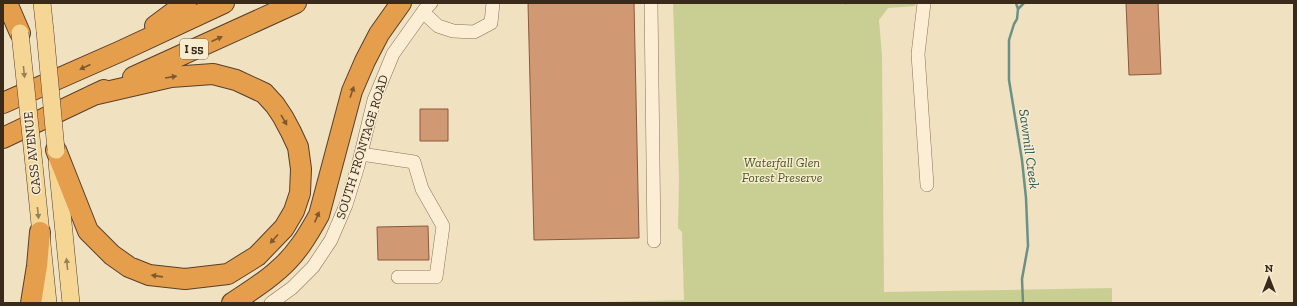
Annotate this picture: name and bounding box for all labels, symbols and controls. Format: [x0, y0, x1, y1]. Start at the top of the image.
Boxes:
one-way arrow [212, 35, 224, 41]
road number: I 55 [180, 39, 208, 59]
one-way arrow [79, 64, 91, 70]
one-way arrow [21, 65, 27, 78]
street label: SOUTH FRONTAGE ROAD [333, 73, 391, 221]
one-way arrow [165, 74, 178, 80]
one-way arrow [349, 86, 355, 98]
water label: Sawmill Creek [1015, 108, 1043, 190]
street label: CASS AVENUE [20, 110, 44, 195]
one-way arrow [281, 114, 288, 126]
park label: Waterfall Glen Forest Preserve [742, 155, 823, 185]
one-way arrow [35, 207, 42, 219]
one-way arrow [314, 211, 320, 223]
one-way arrow [270, 234, 279, 244]
one-way arrow [64, 258, 71, 270]
north arrow [1249, 258, 1289, 298]
text: N [1265, 262, 1274, 275]
one-way arrow [151, 273, 163, 279]

